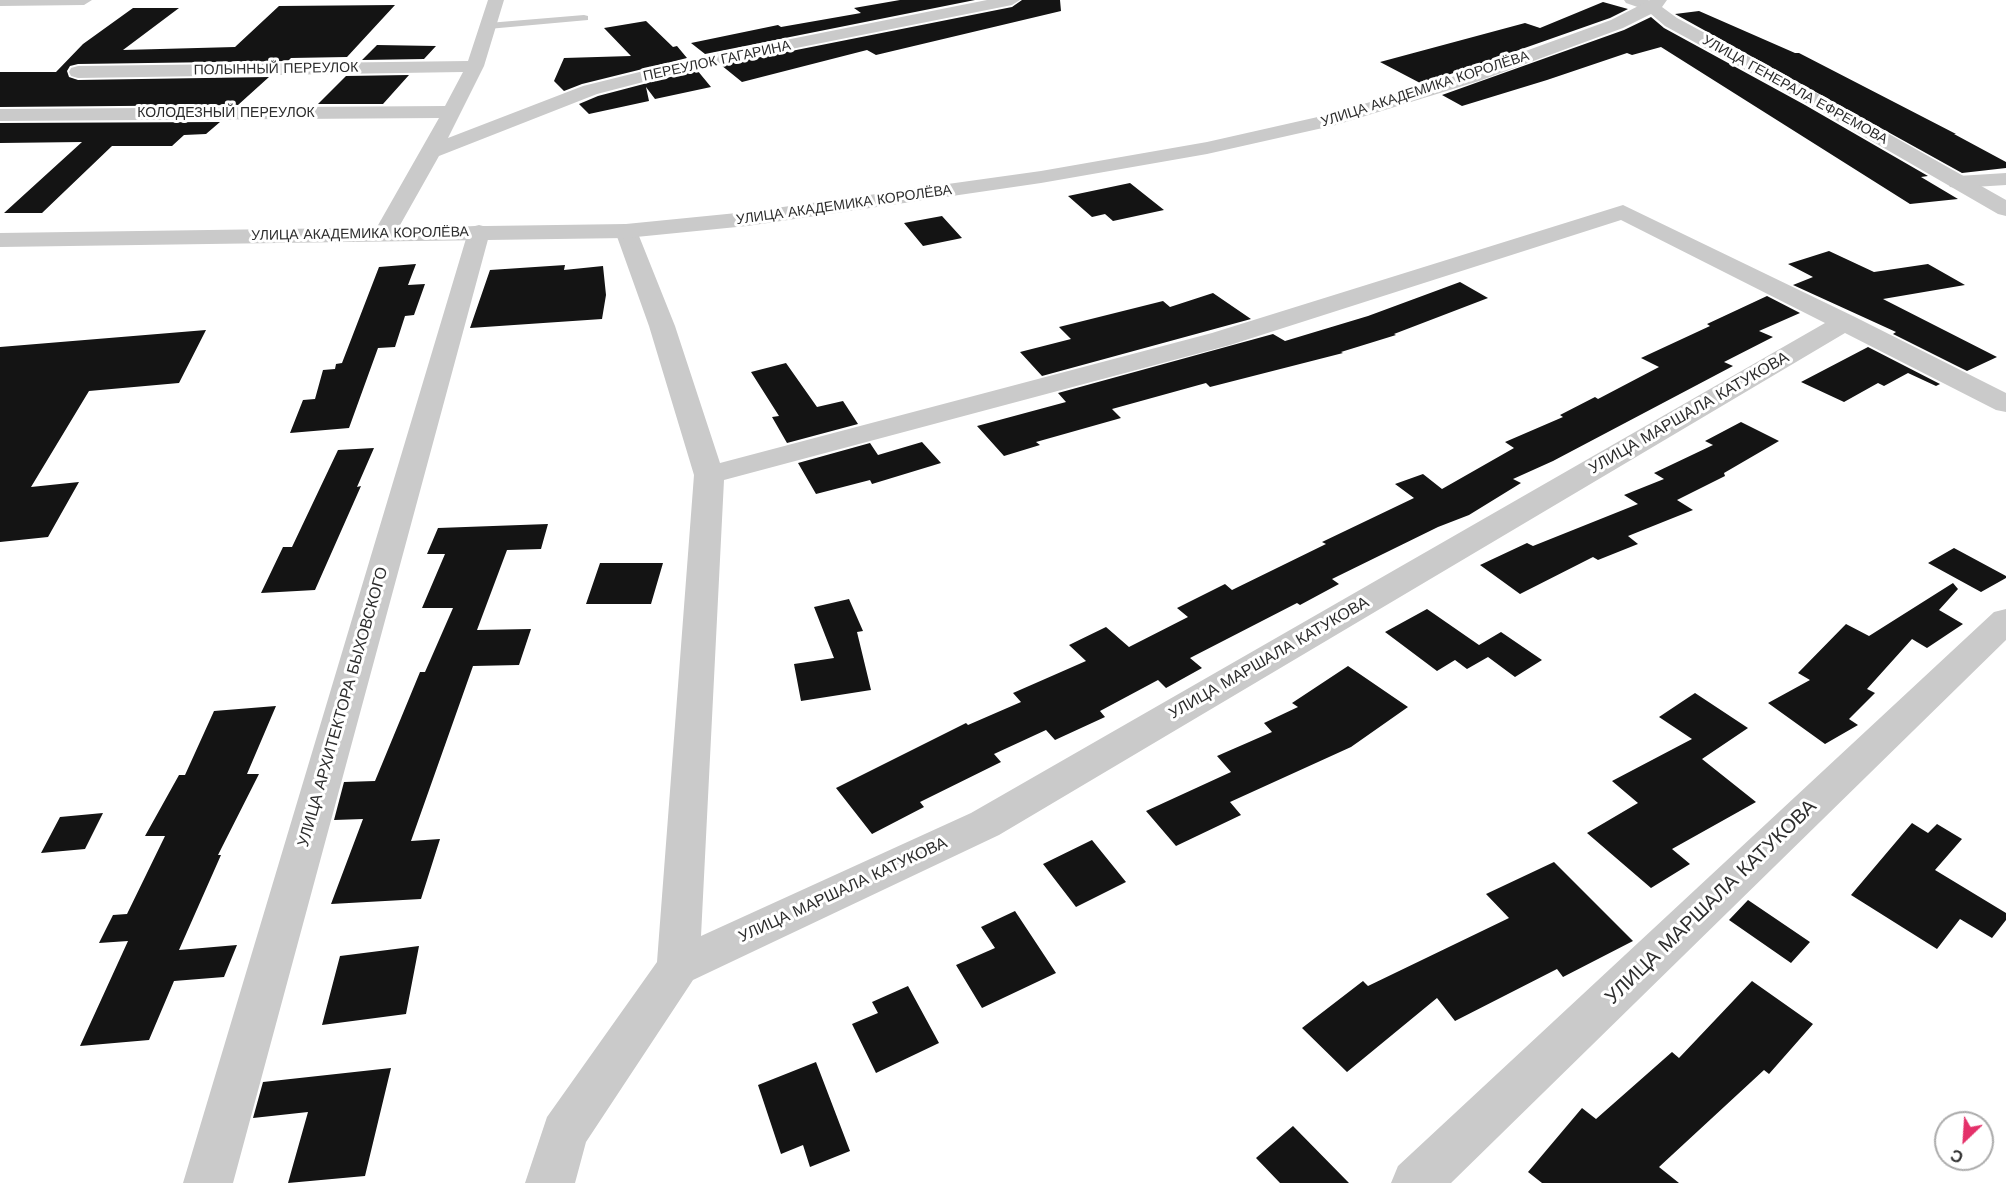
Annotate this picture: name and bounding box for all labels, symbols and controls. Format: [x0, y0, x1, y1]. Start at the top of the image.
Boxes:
street label: УЛИЦА ГЕНЕРАЛА ЕФРЕМОВА [1699, 32, 1891, 148]
street label: ПЕРЕУЛОК ГАГАРИНА [642, 37, 792, 85]
street label: УЛИЦА АКАДЕМИКА КОРОЛЁВА [1319, 47, 1531, 131]
street label: ПОЛЫННЫЙ ПЕРЕУЛОК [194, 59, 358, 79]
street label: КОЛОДЕЗНЫЙ ПЕРЕУЛОК [137, 105, 315, 121]
street label: УЛИЦА АКАДЕМИКА КОРОЛЁВА [735, 182, 953, 228]
street label: УЛИЦА АКАДЕМИКА КОРОЛЁВА [251, 224, 469, 244]
street label: УЛИЦА МАРШАЛА КАТУКОВА [1586, 348, 1792, 478]
street label: УЛИЦА АРХИТЕКТОРА БЫХОВСКОГО [294, 565, 392, 849]
street label: УЛИЦА МАРШАЛА КАТУКОВА [1166, 593, 1372, 723]
street label: УЛИЦА МАРШАЛА КАТУКОВА [1600, 795, 1822, 1009]
street label: УЛИЦА МАРШАЛА КАТУКОВА [736, 833, 950, 947]
north arrow [1934, 1111, 1994, 1171]
text: С [1948, 1145, 1966, 1167]

